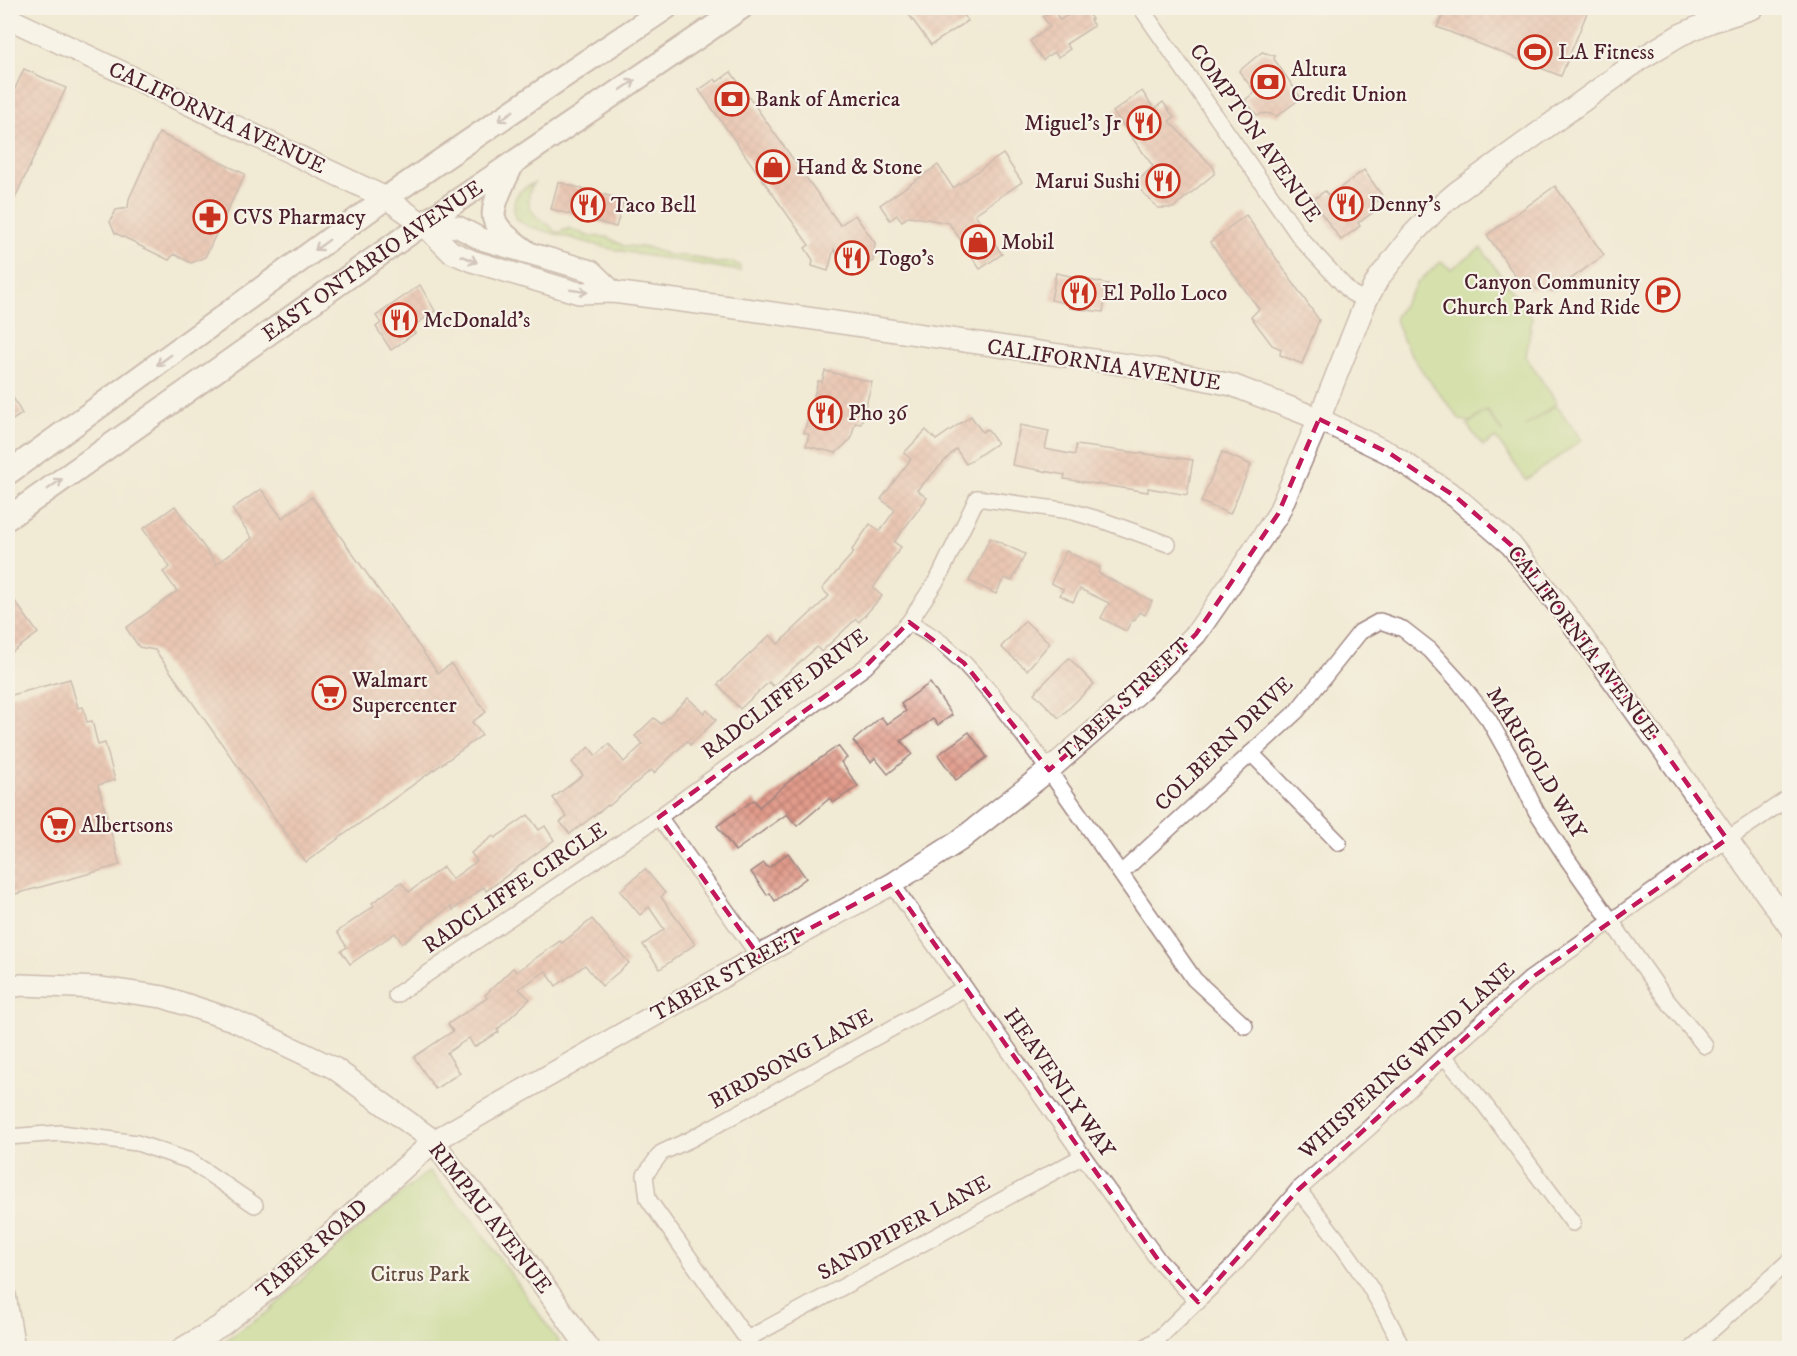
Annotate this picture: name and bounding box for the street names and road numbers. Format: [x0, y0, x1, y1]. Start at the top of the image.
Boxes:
street label: COMPTON AVENUE [1183, 39, 1327, 227]
street label: CALIFORNIA AVENUE [104, 56, 330, 180]
street label: EAST ONTARIO AVENUE [257, 174, 488, 347]
street label: CALIFORNIA AVENUE [985, 333, 1223, 397]
street label: CALIFORNIA AVENUE [1501, 540, 1665, 746]
street label: RADCLIFFE DRIVE [697, 623, 873, 765]
street label: TABER STREET [1054, 632, 1196, 768]
street label: COLBERN DRIVE [1149, 671, 1299, 817]
street label: MARIGOLD WAY [1480, 682, 1593, 845]
street label: RADCLIFFE CIRCLE [418, 816, 612, 960]
street label: TABER STREET [646, 922, 808, 1028]
street label: WHISPERING WIND LANE [1293, 957, 1521, 1166]
street label: BIRDSONG LANE [705, 1003, 877, 1115]
street label: HEAVENLY WAY [998, 1003, 1121, 1164]
street label: RIMPAU AVENUE [422, 1137, 558, 1299]
street label: SANDPIPER LANE [813, 1169, 995, 1287]
street label: TABER ROAD [251, 1193, 373, 1305]

